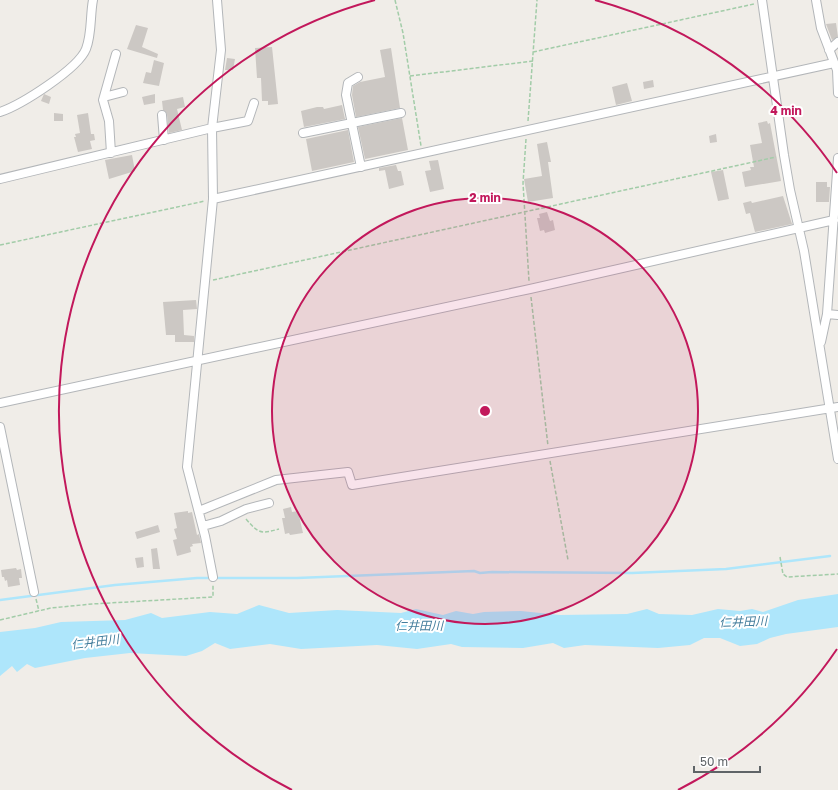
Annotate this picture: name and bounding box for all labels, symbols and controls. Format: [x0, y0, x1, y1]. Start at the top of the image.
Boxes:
text: 4 min [770, 103, 802, 118]
text: 2 min [469, 190, 501, 205]
centre of rings [478, 404, 492, 418]
water label: 仁井田川 [719, 613, 769, 630]
water label: 仁井田川 [395, 618, 445, 633]
water label: 仁井田川 [70, 631, 122, 652]
scale bar [694, 748, 760, 774]
text: 50 m [700, 754, 728, 769]

